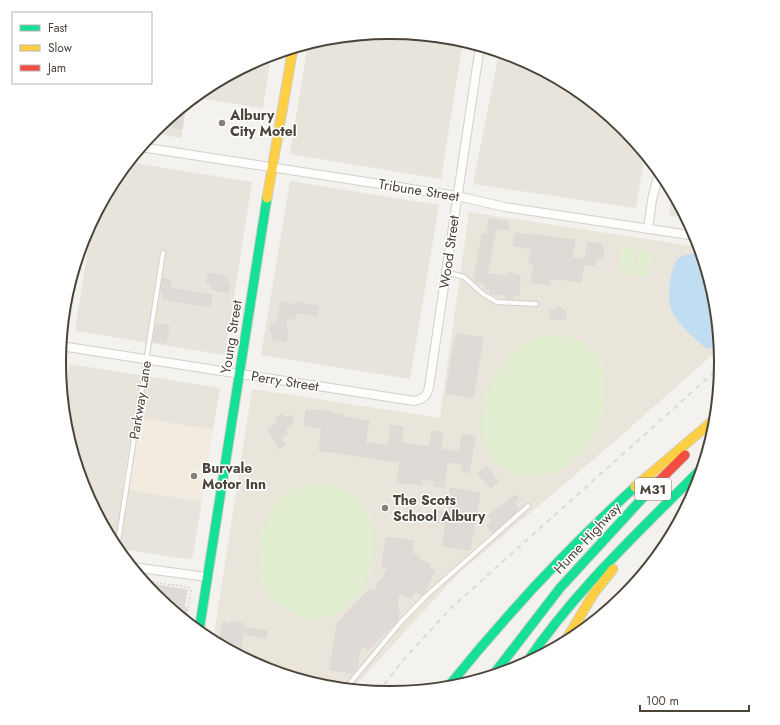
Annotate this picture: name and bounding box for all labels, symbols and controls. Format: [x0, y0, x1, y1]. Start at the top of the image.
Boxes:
legend [12, 12, 152, 84]
text: Fast [48, 19, 67, 37]
text: Slow [48, 39, 73, 57]
text: Jam [46, 59, 66, 77]
place label: Albury City Motel [229, 105, 297, 141]
marker: Albury City Motel [217, 118, 227, 128]
street label: Tribune Street [377, 174, 461, 206]
street label: Wood Street [434, 214, 464, 290]
street label: Young Street [215, 298, 247, 375]
street label: Parkway Lane [124, 359, 156, 441]
street label: Perry Street [250, 366, 321, 396]
place label: Burvale Motor Inn [202, 458, 266, 494]
marker: Burvale Motor Inn [189, 471, 199, 481]
road number: M31 [635, 478, 671, 500]
place label: The Scots School Albury [393, 490, 486, 526]
street label: Hume Highway [549, 497, 626, 578]
marker: The Scots School Albury [380, 503, 390, 513]
scale bar [640, 687, 749, 713]
text: 100 m [646, 692, 679, 710]

